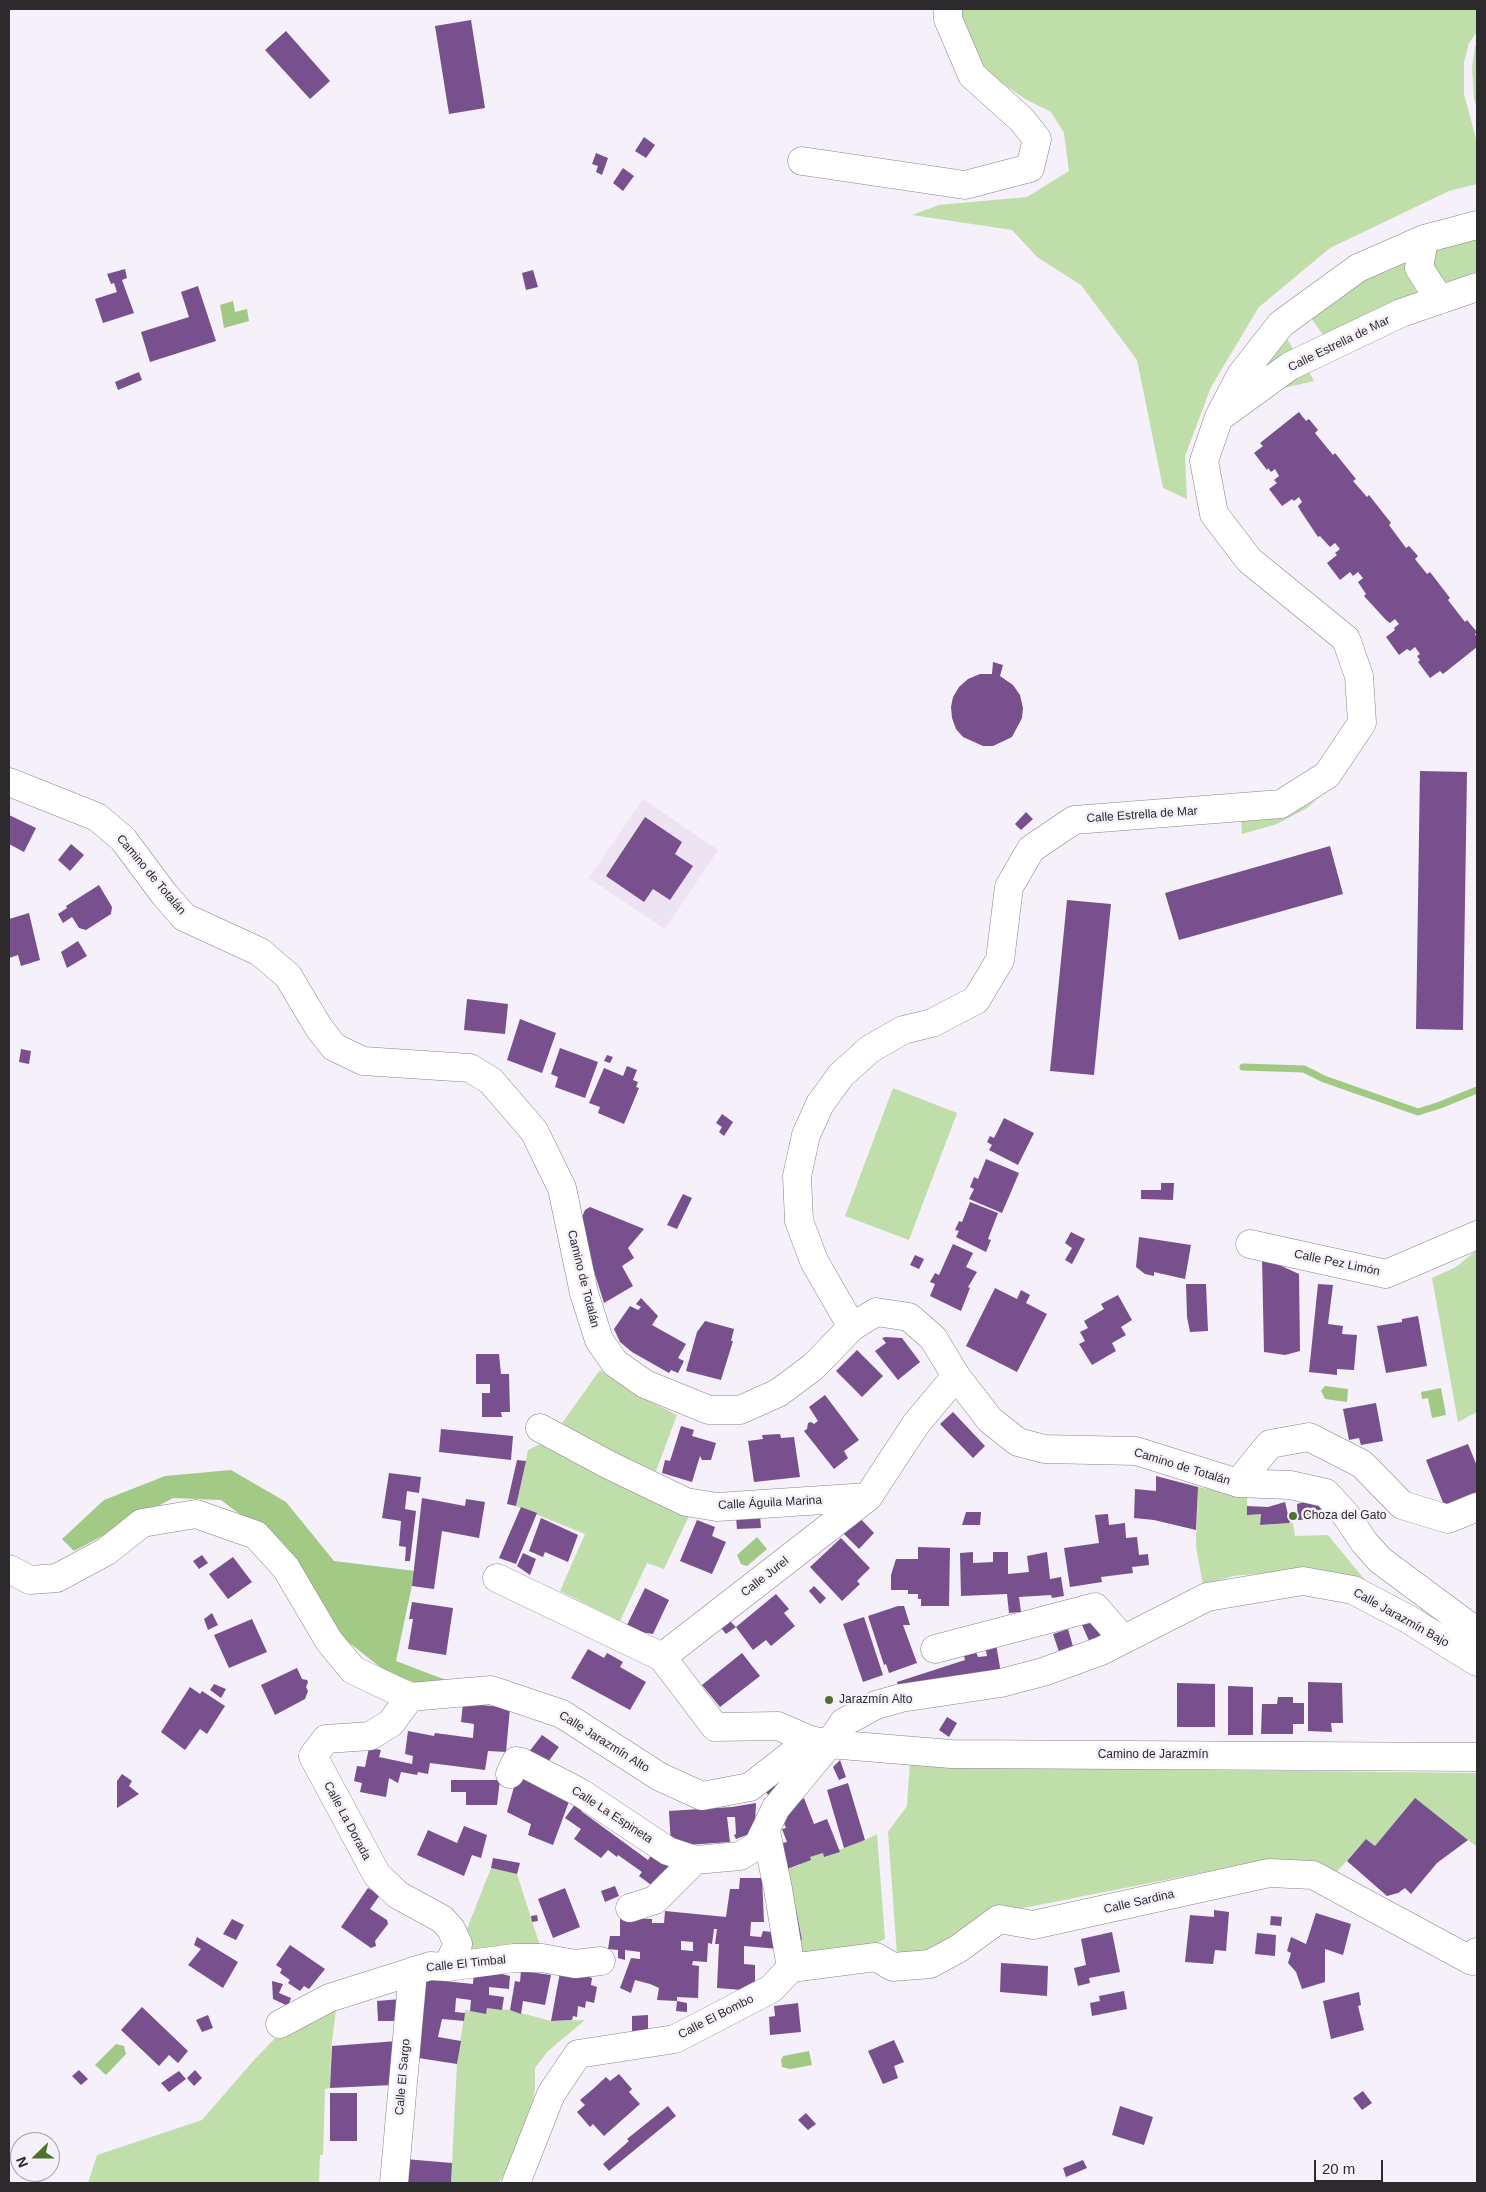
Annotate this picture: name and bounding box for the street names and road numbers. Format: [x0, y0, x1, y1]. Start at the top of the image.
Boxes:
street label: Calle Estrella de Mar [1286, 313, 1392, 375]
street label: Calle Estrella de Mar [1086, 804, 1198, 826]
street label: Camino de Totalán [113, 832, 189, 918]
street label: Camino de Totalán [564, 1229, 602, 1329]
street label: Calle Pez Limón [1293, 1247, 1381, 1279]
street label: Camino de Totalán [1132, 1445, 1232, 1489]
street label: Calle Águila Marina [718, 1493, 822, 1513]
street label: Calle Jurel [738, 1554, 792, 1600]
street label: Calle Jarazmín Bajo [1351, 1586, 1451, 1650]
street label: Calle Jarazmín Alto [556, 1708, 652, 1776]
street label: Camino de Jarazmín [1098, 1748, 1208, 1762]
street label: Calle La Dorada [320, 1779, 374, 1863]
street label: Calle La Espineta [569, 1783, 655, 1847]
street label: Calle Sardina [1102, 1887, 1176, 1917]
street label: Calle El Timbal [425, 1953, 507, 1975]
street label: Calle El Bombo [676, 1992, 756, 2042]
street label: Calle El Sargo [392, 2038, 414, 2116]

